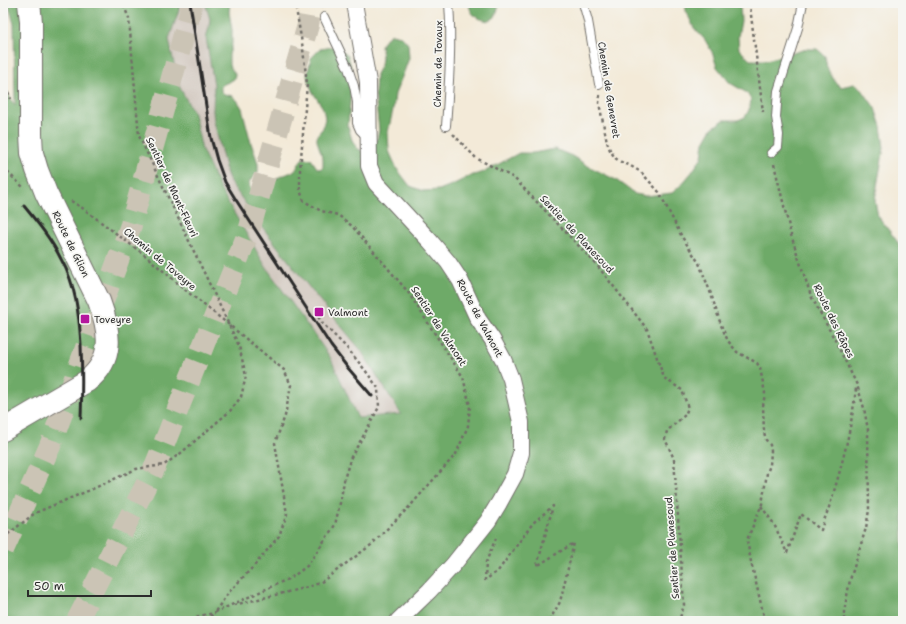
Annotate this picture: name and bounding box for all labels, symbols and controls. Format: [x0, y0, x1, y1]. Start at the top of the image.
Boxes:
street label: Chemin de Tovaux [431, 20, 445, 108]
street label: Chemin de Genevret [595, 41, 623, 139]
street label: Sentier de Mont-Fleuri [143, 135, 201, 239]
street label: Sentier de Planesoud [537, 192, 617, 276]
street label: Route de Glion [49, 209, 93, 279]
street label: Chemin de Toveyre [121, 225, 199, 293]
street label: Route de Valmont [454, 277, 506, 359]
street label: Route des Râpes [810, 282, 858, 360]
street label: Sentier de Valmont [408, 284, 470, 368]
marker: Valmont [313, 306, 325, 318]
place label: Valmont [328, 306, 368, 319]
marker: Toveyre [79, 313, 91, 325]
place label: Toveyre [94, 313, 131, 326]
street label: Sentier de Planesoud [662, 496, 682, 599]
scale bar [28, 572, 151, 598]
text: 50 m [34, 578, 64, 594]

